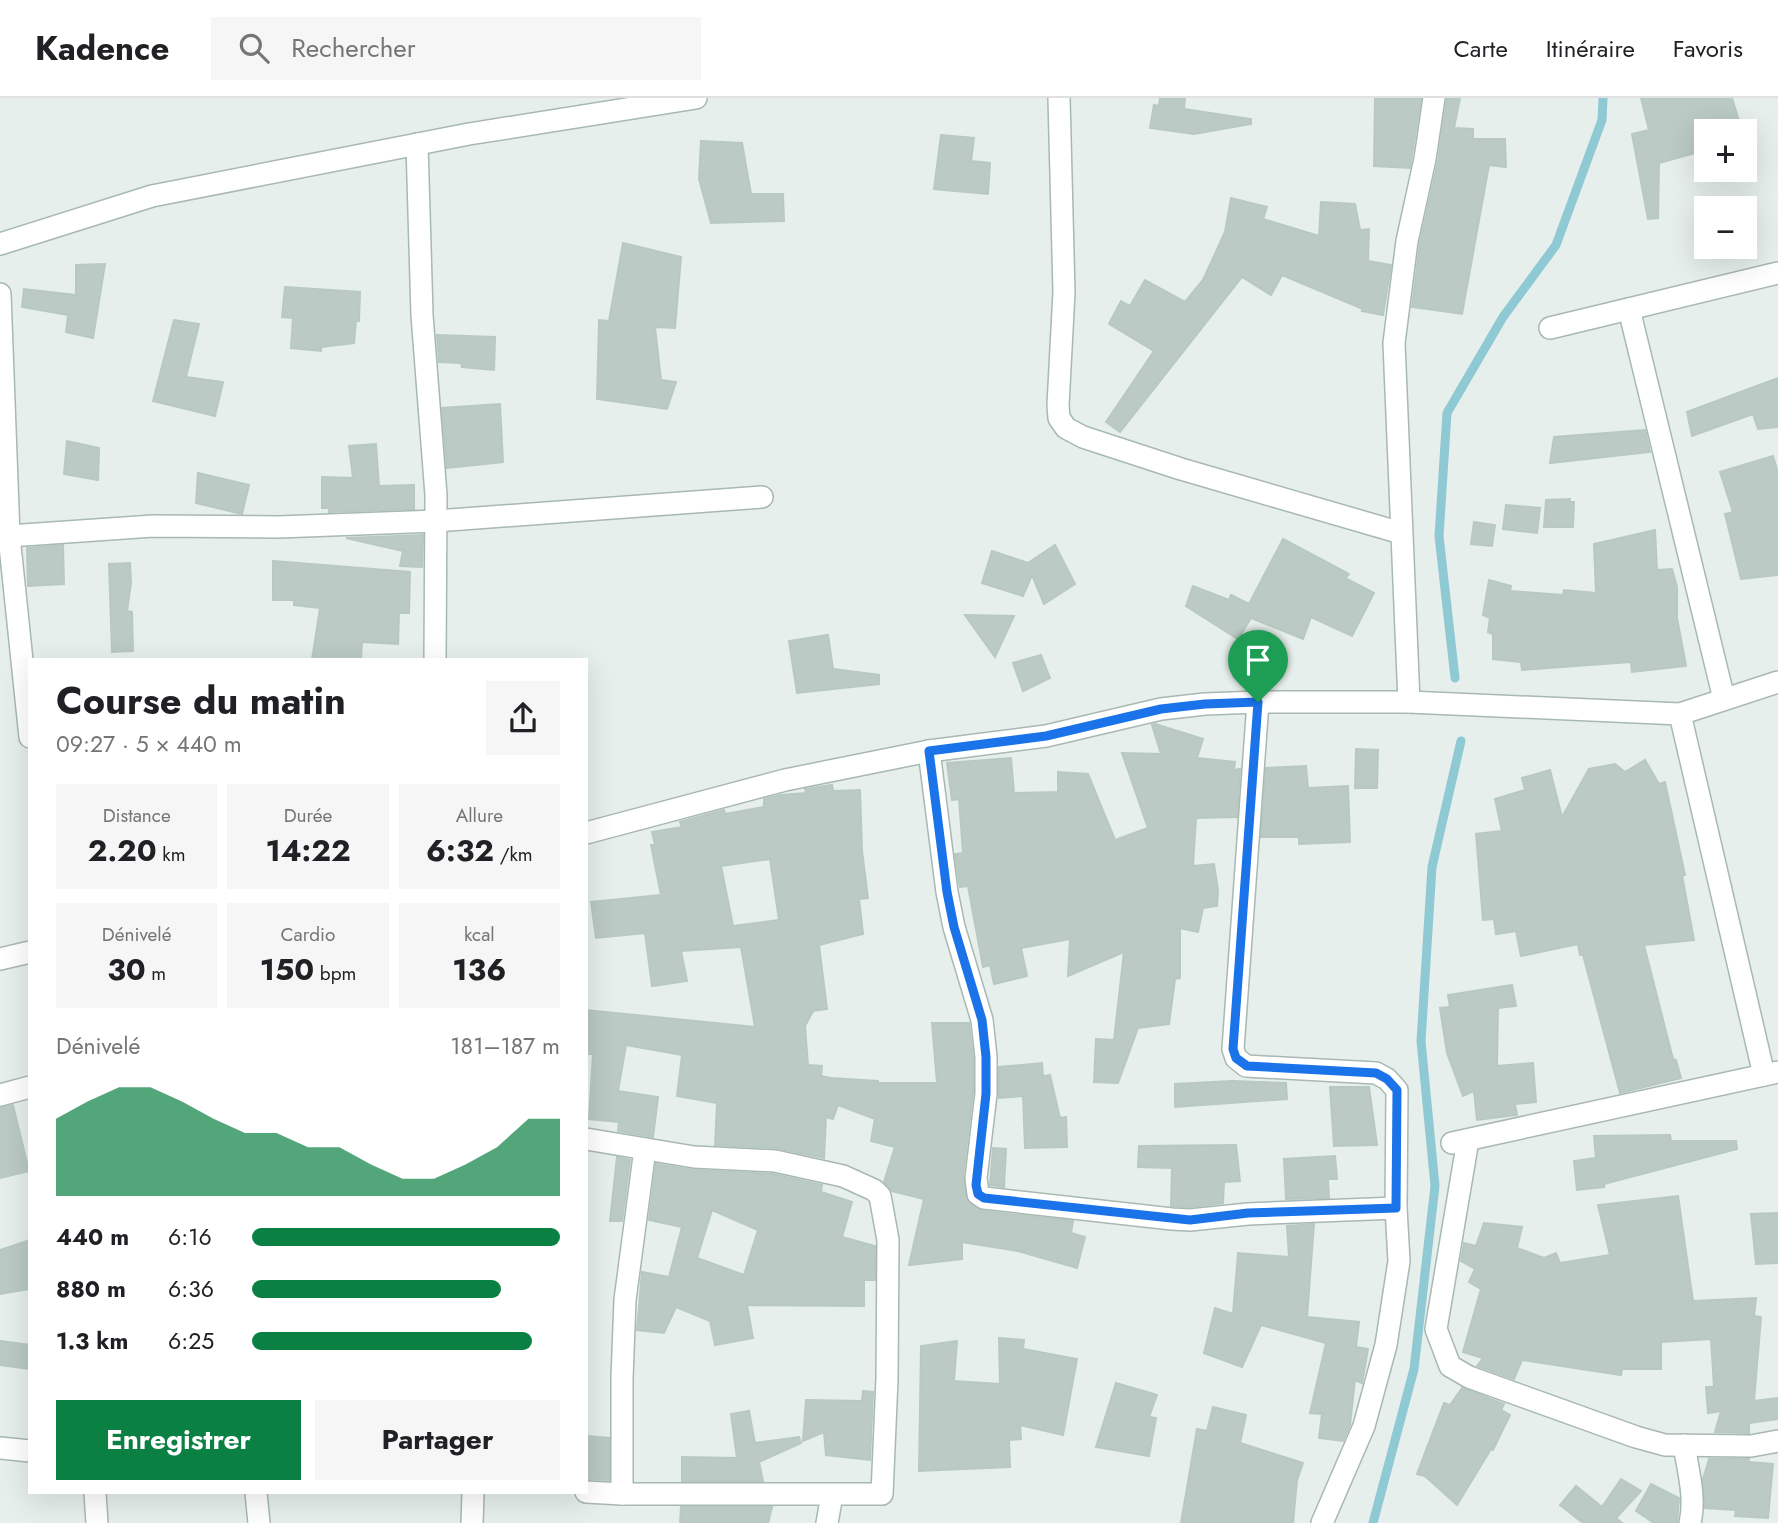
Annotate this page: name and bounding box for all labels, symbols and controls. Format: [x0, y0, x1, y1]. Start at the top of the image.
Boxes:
search box [211, 17, 701, 80]
text: Kadence [35, 25, 169, 72]
icon: search [235, 29, 273, 67]
text: Rechercher [291, 29, 416, 67]
text: Carte [1453, 31, 1508, 66]
text: Itinéraire [1546, 31, 1635, 66]
text: Favoris [1673, 31, 1743, 66]
map controls [1694, 119, 1757, 259]
button: + [1694, 119, 1757, 182]
button: − [1694, 196, 1757, 259]
pin [1228, 630, 1288, 702]
icon: arrive [1239, 641, 1277, 679]
text: Course du matin [56, 673, 346, 728]
button: share [486, 681, 560, 755]
text: 09:27 · 5 × 440 m [56, 727, 242, 761]
text: Distance [103, 802, 171, 829]
text: Durée [284, 802, 332, 829]
text: Allure [456, 802, 503, 829]
text: 2.20 [88, 829, 157, 872]
text: 14:22 [265, 829, 351, 872]
text: 6:32 [426, 829, 494, 872]
text: km [157, 841, 186, 868]
text: /km [494, 841, 533, 868]
text: Dénivelé [102, 921, 171, 948]
text: Cardio [281, 921, 335, 948]
text: kcal [464, 921, 495, 948]
text: 30 [107, 948, 146, 991]
text: 150 [260, 948, 314, 991]
text: 136 [452, 948, 506, 991]
text: m [146, 960, 166, 987]
text: bpm [314, 960, 356, 987]
text: Dénivelé [56, 1029, 140, 1063]
text: 181–187 m [450, 1029, 560, 1063]
text: 440 m [56, 1220, 129, 1254]
text: 6:16 [168, 1220, 212, 1254]
text: 880 m [56, 1272, 126, 1306]
text: 6:36 [168, 1272, 214, 1306]
text: 1.3 km [56, 1324, 128, 1358]
text: 6:25 [168, 1324, 214, 1358]
button: Enregistrer [56, 1400, 301, 1480]
button: Partager [315, 1400, 560, 1480]

